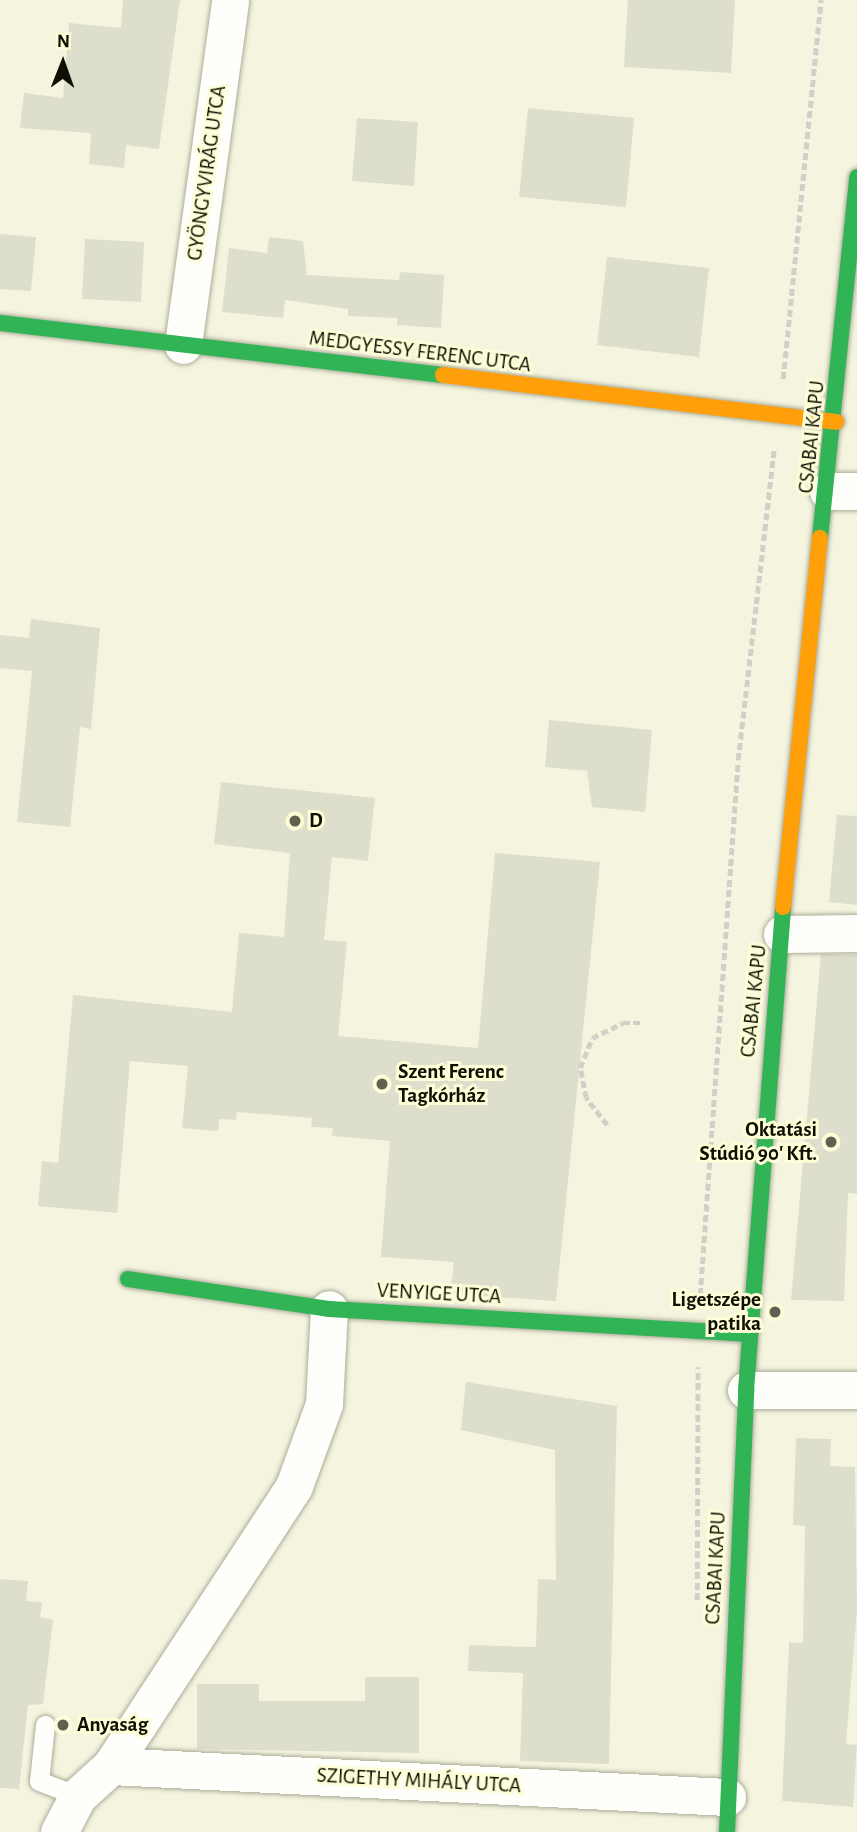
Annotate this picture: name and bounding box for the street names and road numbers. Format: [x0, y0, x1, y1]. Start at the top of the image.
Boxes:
street label: GYÖNGYVIRÁG UTCA [182, 84, 232, 262]
street label: MEDGYESSY FERENC UTCA [308, 326, 532, 378]
street label: CSABAI KAPU [794, 379, 830, 495]
street label: CSABAI KAPU [736, 943, 772, 1059]
street label: VENYIGE UTCA [376, 1278, 502, 1310]
street label: CSABAI KAPU [700, 1511, 732, 1625]
street label: SZIGETHY MIHÁLY UTCA [316, 1763, 522, 1799]

